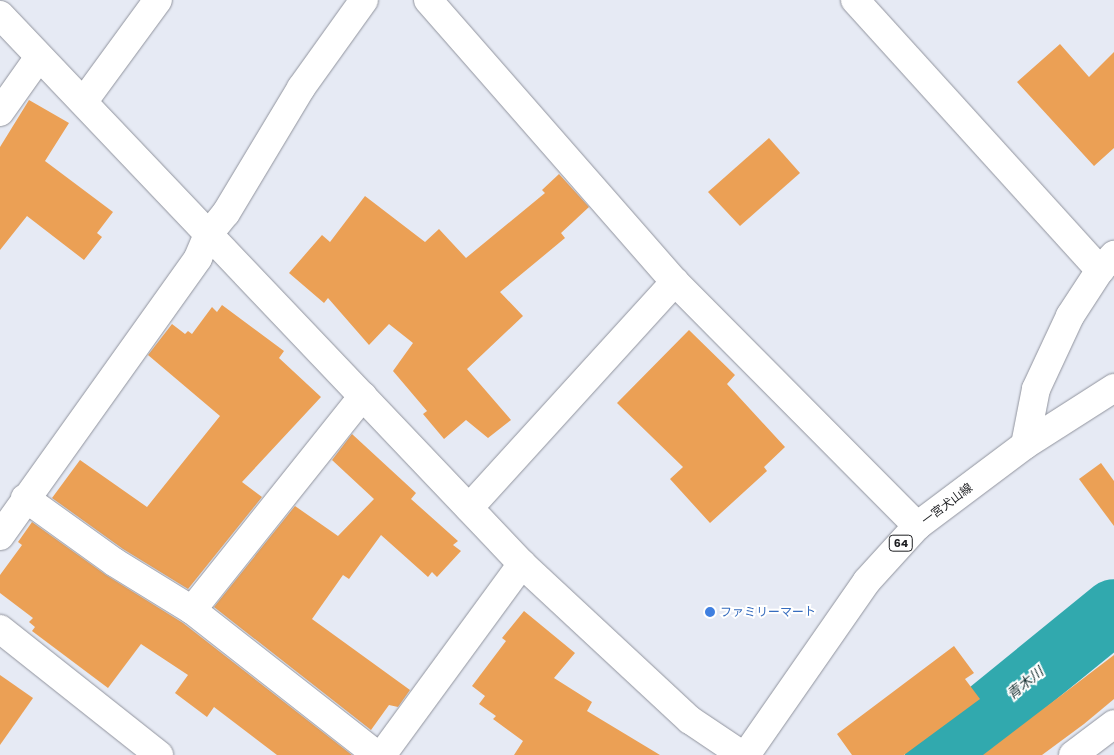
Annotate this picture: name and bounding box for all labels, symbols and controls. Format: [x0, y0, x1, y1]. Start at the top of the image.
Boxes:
street label: 一宮犬山線 [919, 480, 975, 528]
road number: 64 [888, 534, 914, 552]
place label: ファミリーマート [720, 605, 816, 619]
marker: ファミリーマート [704, 606, 716, 618]
water label: 青木川 [1003, 663, 1047, 703]

